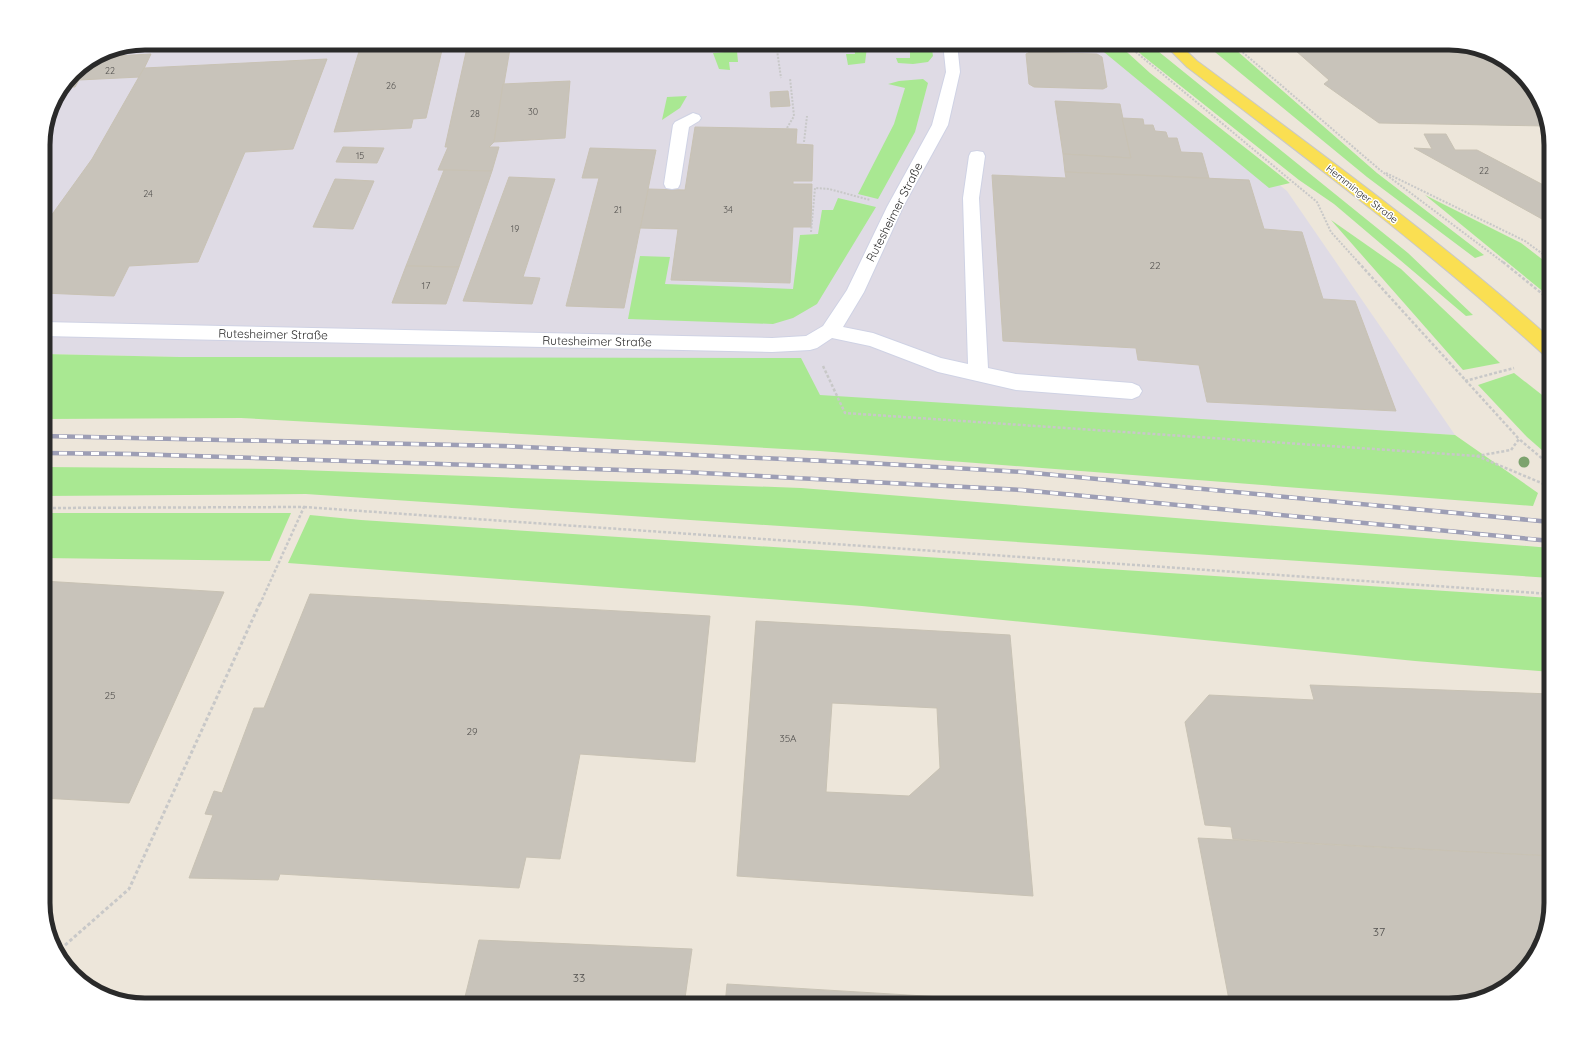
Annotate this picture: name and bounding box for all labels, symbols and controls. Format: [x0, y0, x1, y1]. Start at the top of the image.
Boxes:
house number: 22 [105, 65, 115, 76]
house number: 26 [386, 80, 396, 91]
house number: 30 [528, 106, 538, 117]
house number: 28 [470, 108, 480, 119]
house number: 15 [356, 150, 364, 161]
street label: Rutesheimer Straße [862, 160, 926, 264]
street label: Hemminger Straße [1323, 162, 1401, 226]
house number: 22 [1479, 165, 1489, 176]
house number: 24 [143, 188, 153, 199]
house number: 21 [614, 204, 622, 215]
house number: 34 [723, 204, 733, 215]
house number: 19 [511, 223, 519, 234]
house number: 22 [1149, 259, 1161, 272]
house number: 17 [422, 279, 430, 292]
street label: Rutesheimer Straße [218, 326, 328, 342]
street label: Rutesheimer Straße [542, 333, 652, 349]
house number: 25 [105, 689, 116, 702]
house number: 29 [466, 725, 478, 738]
house number: 35A [779, 732, 797, 745]
house number: 37 [1373, 924, 1385, 939]
house number: 33 [573, 970, 585, 985]

